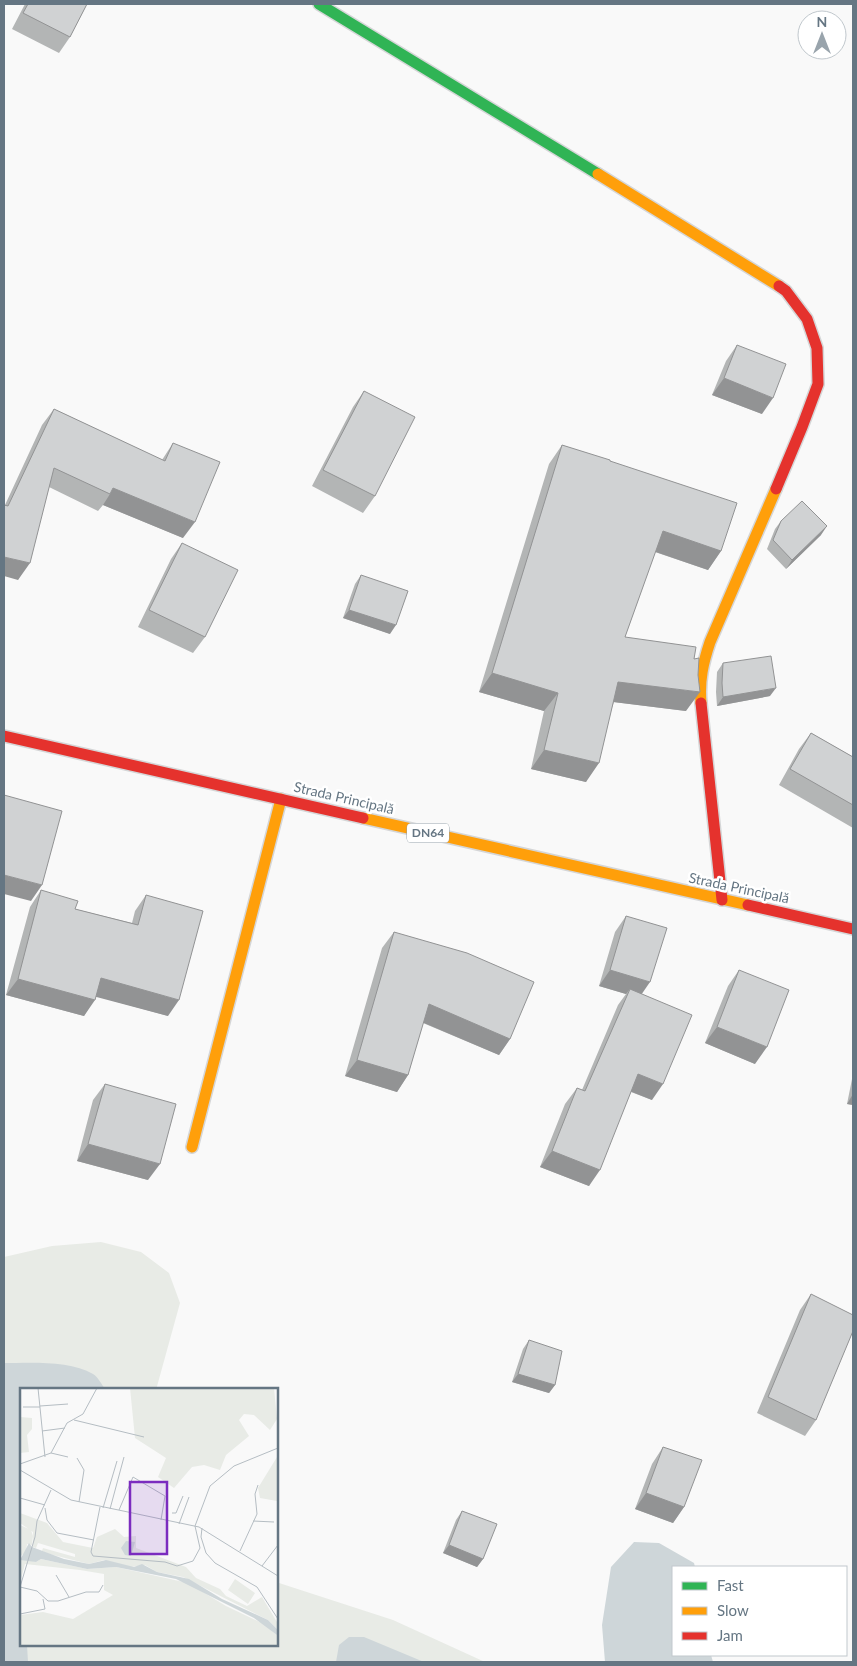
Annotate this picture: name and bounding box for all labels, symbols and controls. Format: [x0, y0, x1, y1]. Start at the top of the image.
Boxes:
north arrow [797, 10, 847, 60]
text: N [817, 13, 827, 30]
street label: Strada Principală [292, 778, 396, 817]
road number: DN64 [407, 824, 449, 842]
street label: Strada Principală [687, 869, 791, 906]
inset map [20, 1388, 278, 1646]
legend [672, 1566, 847, 1656]
text: Fast [717, 1576, 744, 1594]
text: Slow [717, 1601, 749, 1619]
text: Jam [717, 1626, 743, 1644]

